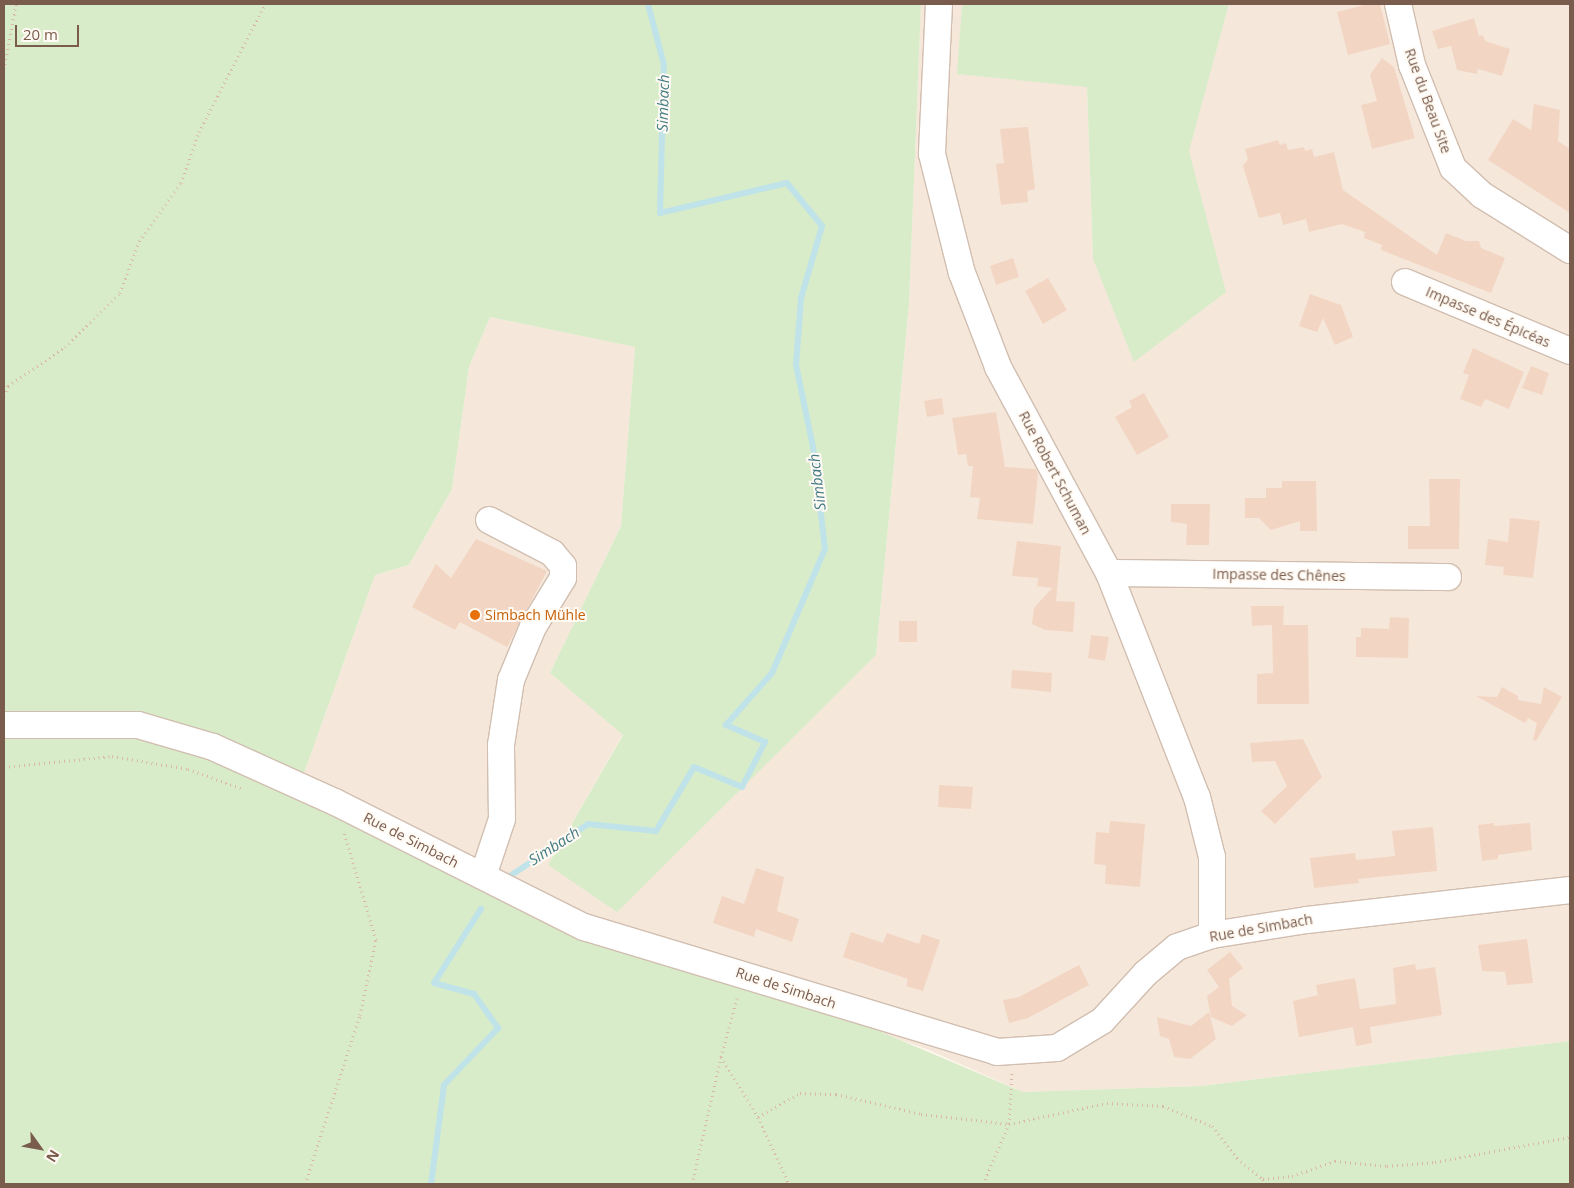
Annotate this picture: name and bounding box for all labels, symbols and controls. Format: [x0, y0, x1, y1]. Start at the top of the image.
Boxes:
scale bar [18, 15, 81, 47]
text: 20 m [23, 24, 58, 44]
street label: Rue du Beau Site [1401, 46, 1455, 156]
water label: Simbach [653, 74, 673, 132]
street label: Impasse des Épicéas [1423, 283, 1553, 351]
street label: Rue Robert Schuman [1015, 408, 1095, 538]
water label: Simbach [805, 453, 829, 511]
street label: Impasse des Chênes [1212, 565, 1346, 585]
place label: Simbach Mühle [485, 607, 586, 623]
marker: Simbach Mühle [469, 609, 481, 621]
street label: Rue de Simbach [361, 809, 461, 871]
water label: Simbach [525, 823, 583, 869]
street label: Rue de Simbach [1208, 911, 1314, 945]
street label: Rue de Simbach [734, 964, 838, 1012]
north arrow [15, 1123, 65, 1173]
text: N [42, 1146, 64, 1166]

